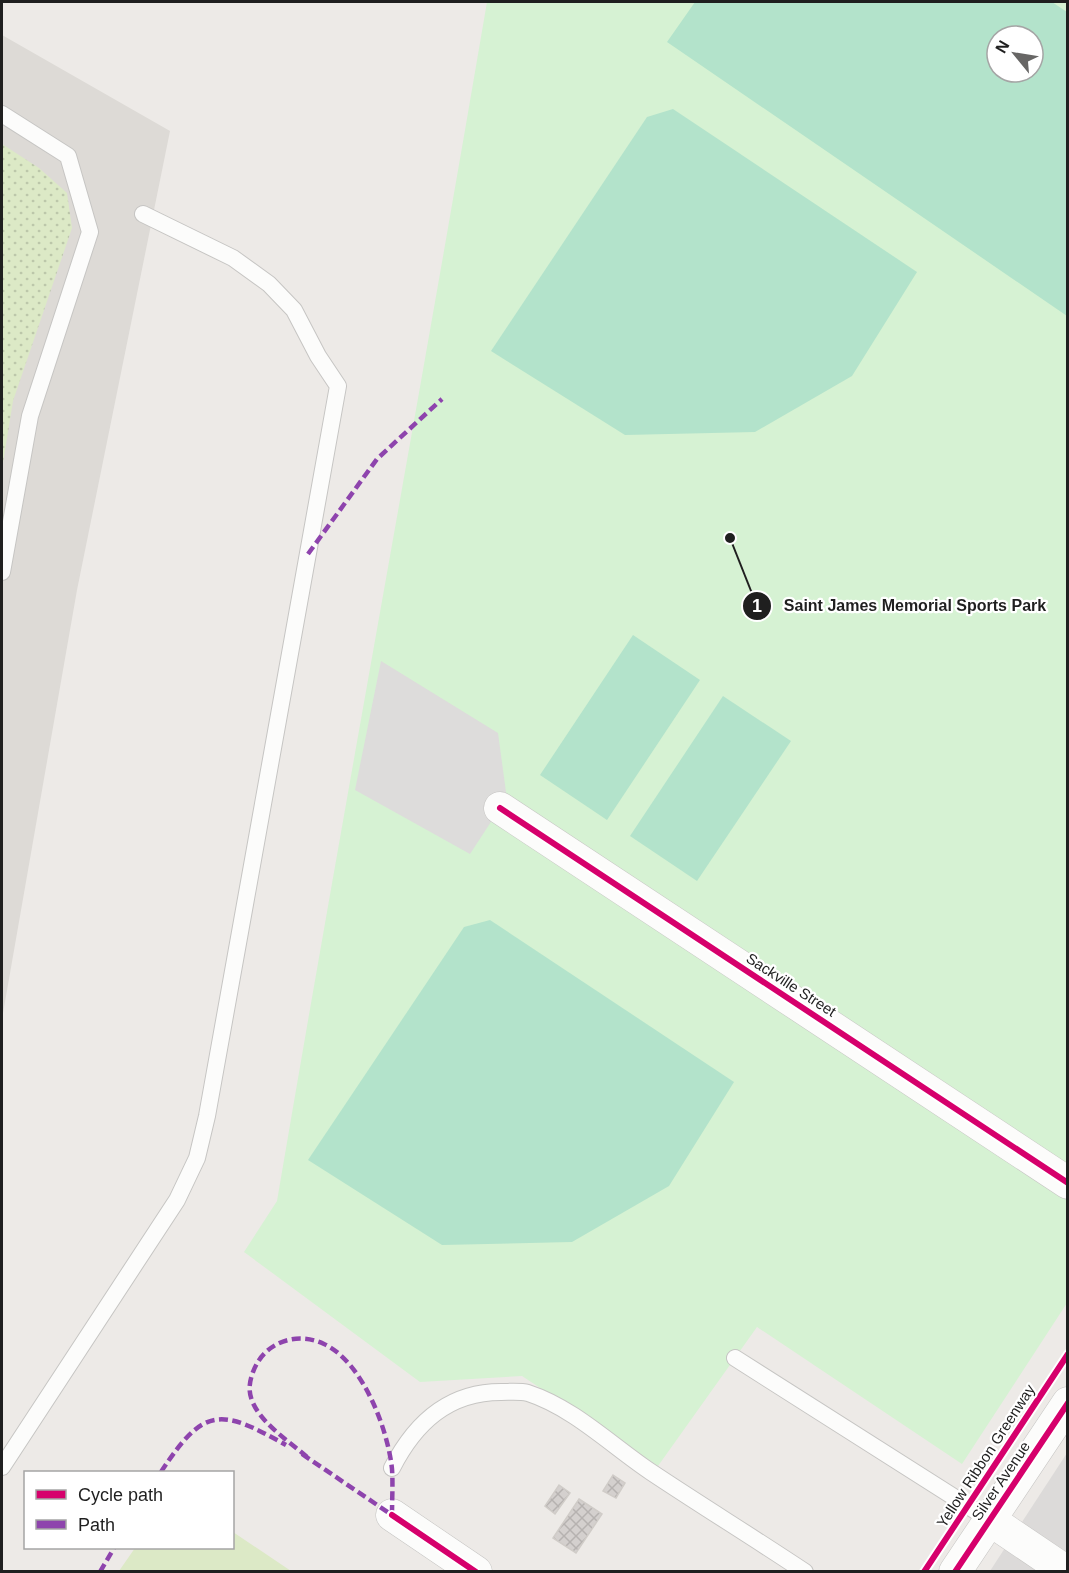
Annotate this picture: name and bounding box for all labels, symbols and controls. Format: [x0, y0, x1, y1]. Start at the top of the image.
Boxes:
north arrow [985, 24, 1045, 84]
text: N [992, 37, 1013, 56]
callout: Saint James Memorial Sports Park [742, 589, 1058, 623]
text: 1 [752, 596, 762, 616]
text: Saint James Memorial Sports Park [784, 597, 1046, 614]
street label: Sackville Street [743, 949, 840, 1020]
street label: Yellow Ribbon Greenway [933, 1381, 1038, 1530]
street label: Silver Avenue [968, 1438, 1033, 1523]
legend [24, 1471, 234, 1549]
text: Cycle path [78, 1485, 163, 1505]
text: Path [78, 1515, 115, 1535]

